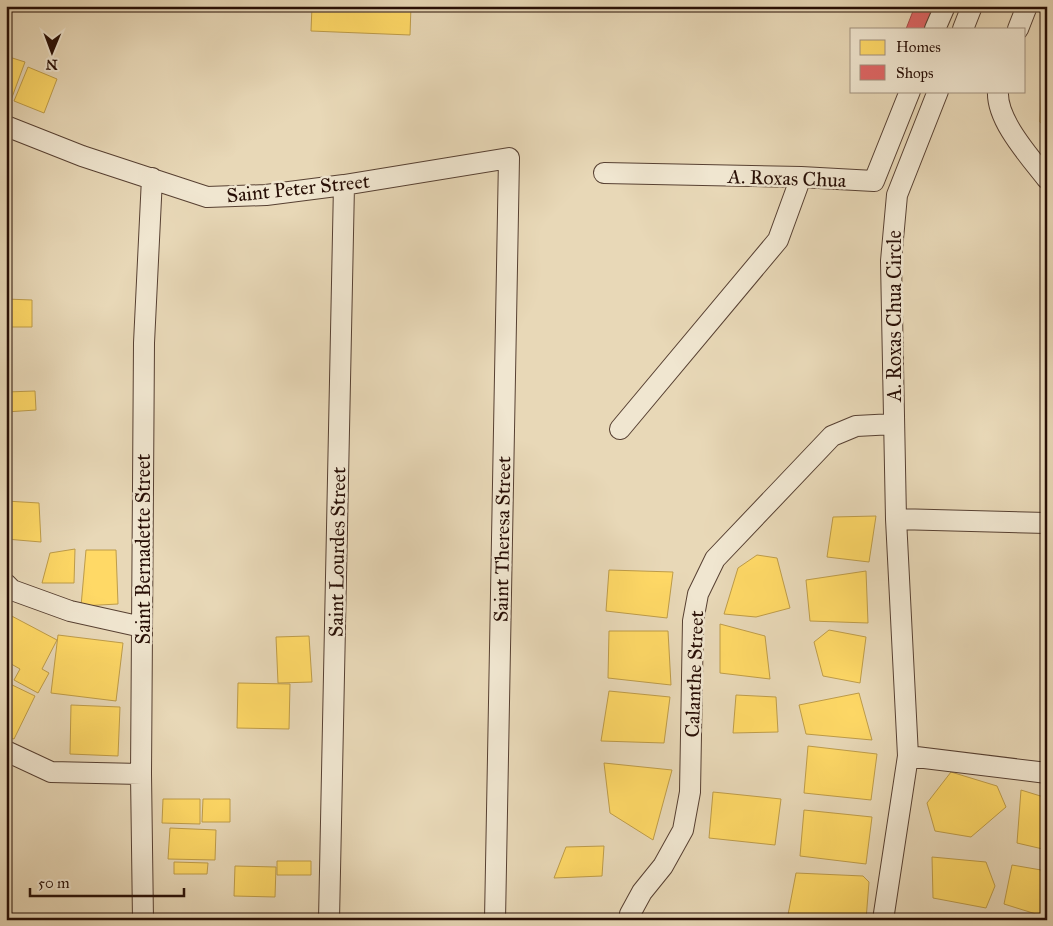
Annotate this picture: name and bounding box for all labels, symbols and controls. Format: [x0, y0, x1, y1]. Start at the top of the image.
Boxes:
north arrow [28, 28, 78, 78]
legend [850, 28, 1026, 92]
text: Homes [896, 38, 941, 56]
text: N [46, 56, 58, 73]
text: Shops [896, 64, 934, 82]
street label: A. Roxas Chua [726, 164, 847, 192]
street label: Saint Peter Street [225, 169, 371, 207]
street label: A. Roxas Chua Circle [882, 230, 906, 403]
street label: Saint Bernadette Street [131, 454, 155, 644]
street label: Saint Theresa Street [489, 456, 515, 622]
street label: Saint Lourdes Street [324, 467, 350, 637]
street label: Calanthe Street [680, 610, 708, 738]
scale bar [30, 866, 184, 898]
text: 50 m [38, 874, 70, 892]

